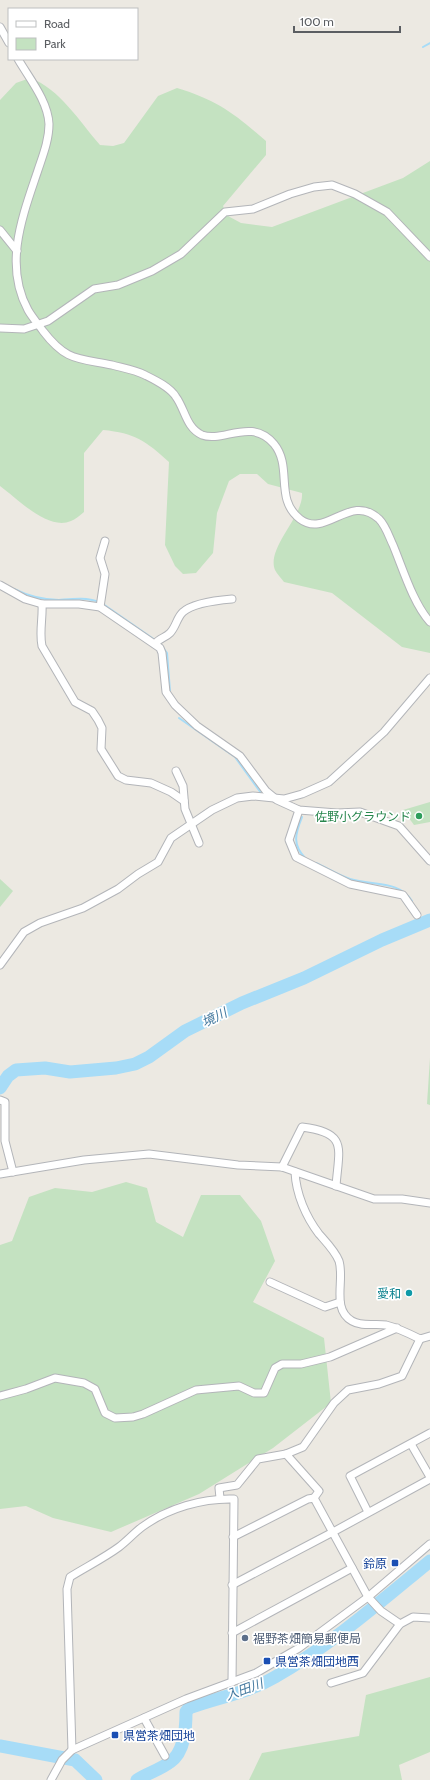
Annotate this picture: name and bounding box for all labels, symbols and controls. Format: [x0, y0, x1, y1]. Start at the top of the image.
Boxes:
legend [8, 8, 138, 60]
scale bar [294, 8, 400, 34]
text: 100 m [300, 14, 334, 29]
text: Road [44, 16, 70, 31]
text: Park [44, 36, 66, 51]
place label: 佐野小グラウンド [315, 809, 411, 824]
marker: 佐野小グラウンド [414, 811, 424, 821]
water label: 境川 [199, 1003, 231, 1030]
place label: 愛和 [377, 1286, 401, 1301]
marker: 愛和 [404, 1288, 414, 1298]
place label: 鈴原 [363, 1556, 387, 1571]
marker: 鈴原 [390, 1558, 400, 1568]
place label: 裾野茶畑簡易郵便局 [253, 1631, 361, 1646]
marker: 裾野茶畑簡易郵便局 [240, 1633, 250, 1643]
place label: 県営茶畑団地西 [275, 1654, 359, 1669]
marker: 県営茶畑団地西 [262, 1656, 272, 1666]
water label: 入田川 [223, 1674, 267, 1703]
place label: 県営茶畑団地 [123, 1728, 195, 1743]
marker: 県営茶畑団地 [110, 1730, 120, 1740]

